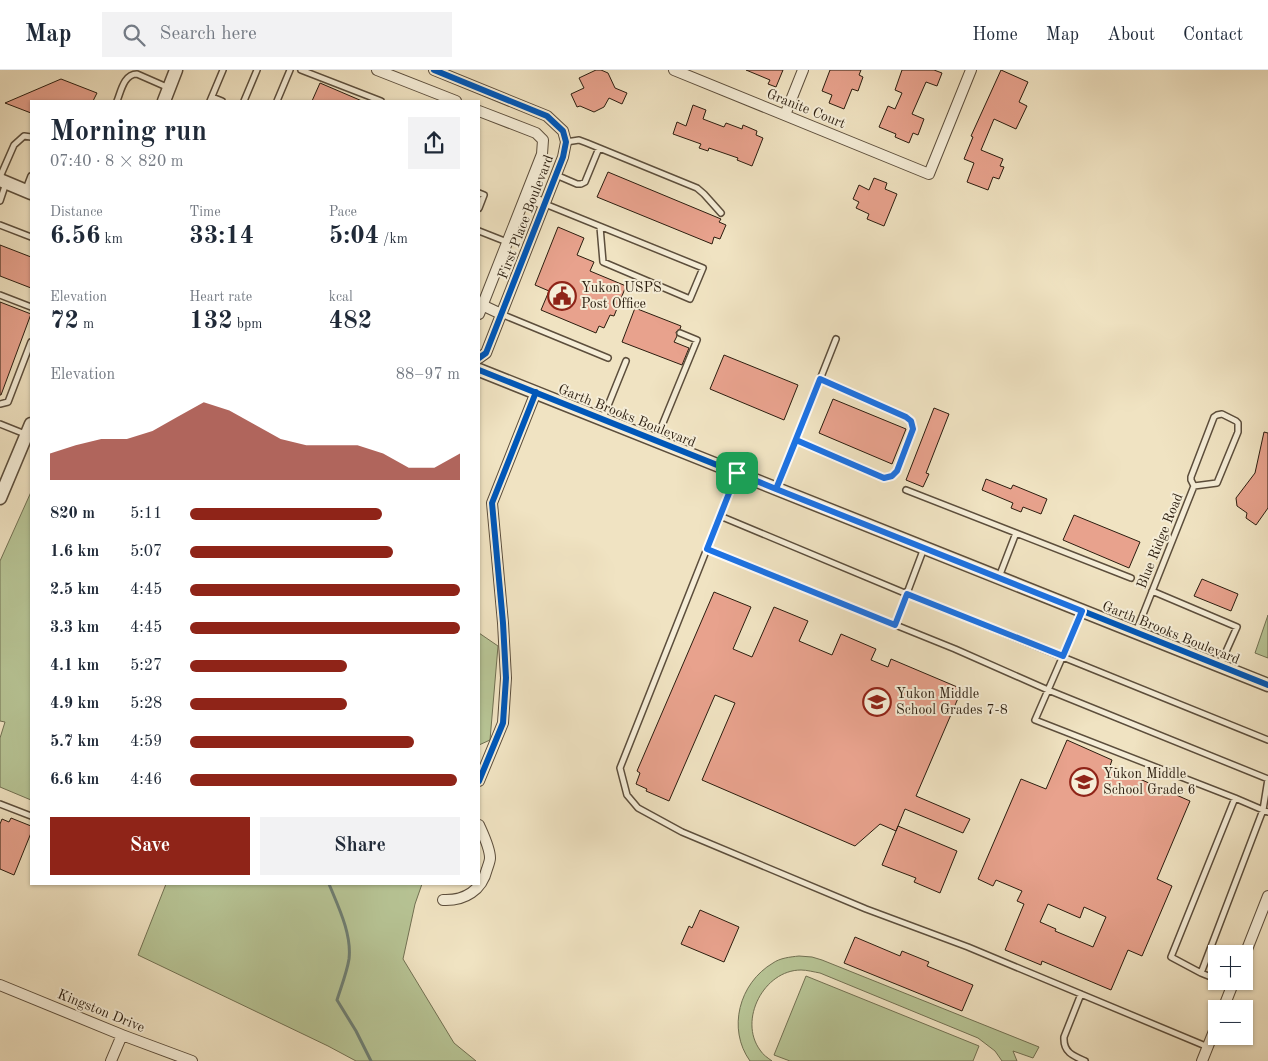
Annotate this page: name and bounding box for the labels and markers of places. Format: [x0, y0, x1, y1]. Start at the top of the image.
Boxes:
public building icon: Yukon USPS Post Office [547, 281, 577, 311]
place label: Yukon USPS Post Office [581, 281, 662, 311]
pin [716, 452, 758, 494]
school or university icon: Yukon Middle School Grades 7-8 [862, 687, 892, 717]
place label: Yukon Middle School Grades 7-8 [896, 687, 1008, 717]
school or university icon: Yukon Middle School Grade 6 [1069, 767, 1099, 797]
place label: Yukon Middle School Grade 6 [1103, 767, 1196, 797]

